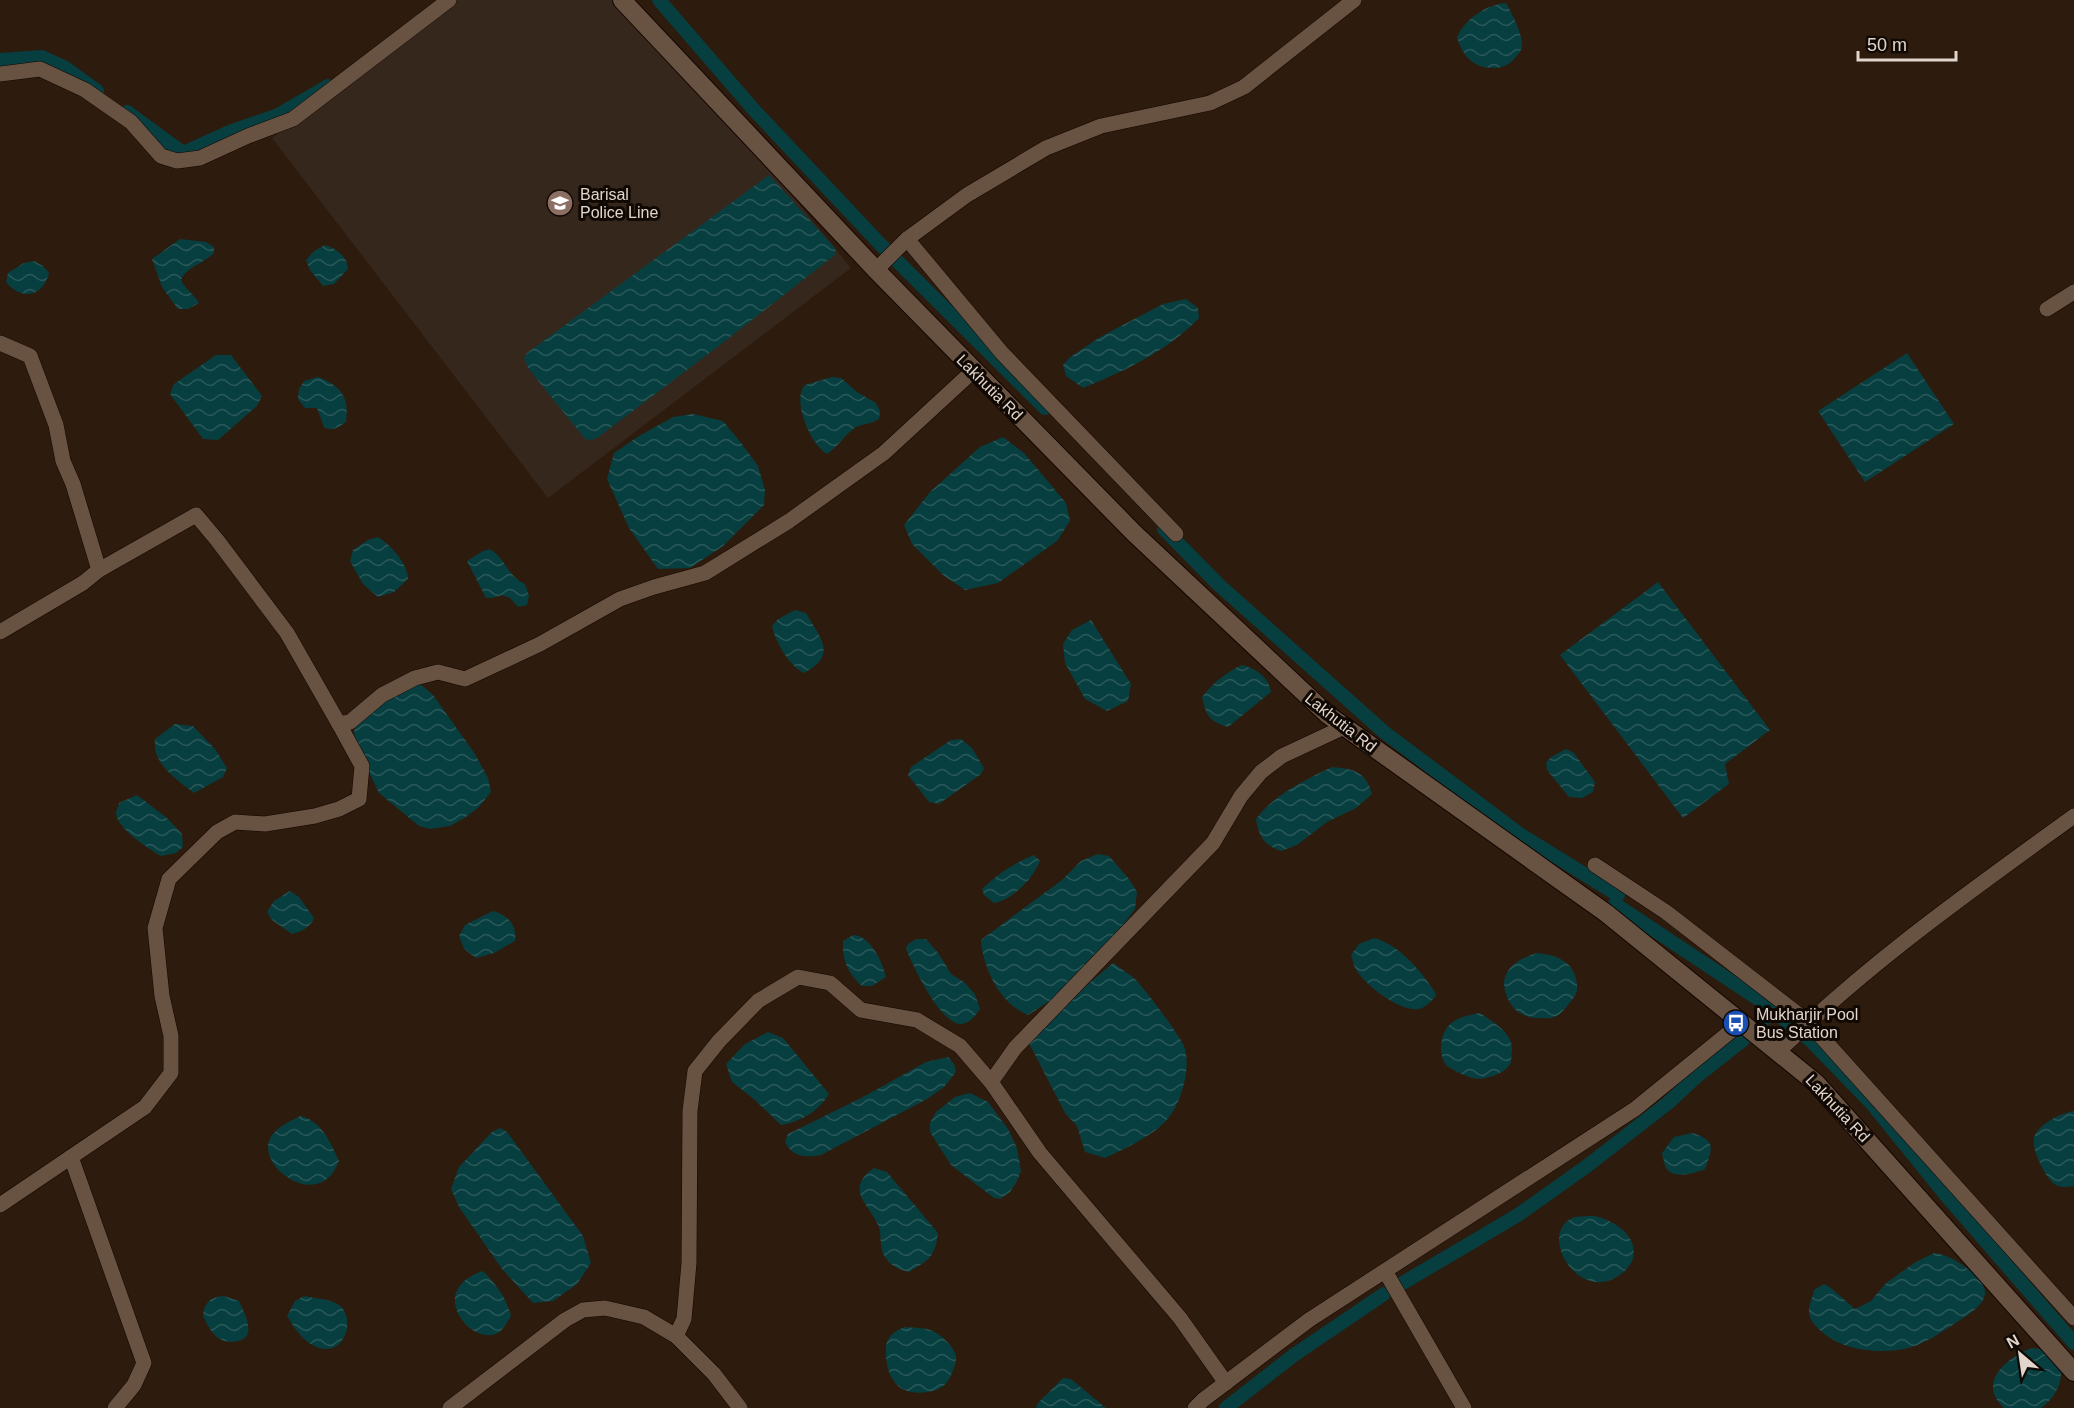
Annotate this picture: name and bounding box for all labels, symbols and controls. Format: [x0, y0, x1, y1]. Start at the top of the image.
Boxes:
scale bar [1858, 24, 1956, 62]
text: 50 m [1867, 35, 1907, 55]
place label: Barisal Police Line [580, 186, 658, 221]
school or university icon: Barisal Police Line [545, 188, 575, 218]
street label: Lakhutia Rd [953, 351, 1026, 424]
street label: Lakhutia Rd [1302, 689, 1380, 755]
place label: Mukharjir Pool Bus Station [1756, 1006, 1858, 1041]
bus stop icon: Mukharjir Pool Bus Station [1721, 1008, 1751, 1038]
street label: Lakhutia Rd [1802, 1071, 1873, 1145]
north arrow [1990, 1324, 2050, 1384]
text: N [2004, 1331, 2022, 1352]

